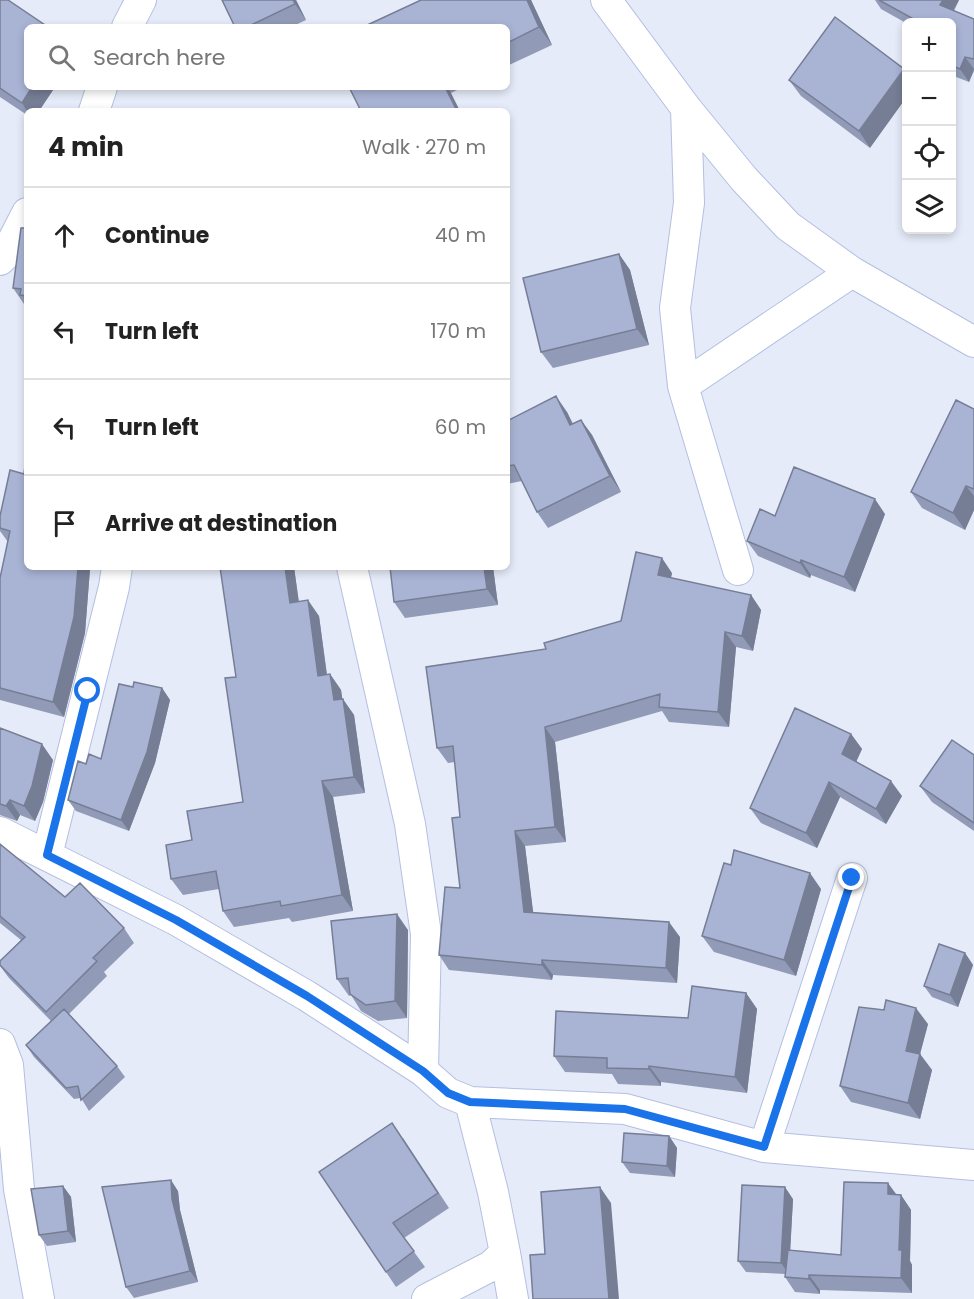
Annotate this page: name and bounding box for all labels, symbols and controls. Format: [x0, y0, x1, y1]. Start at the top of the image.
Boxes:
map controls [902, 18, 956, 234]
button: + [902, 18, 956, 72]
search box [24, 24, 510, 90]
icon: search [45, 41, 78, 74]
text: Search here [93, 42, 226, 73]
button: − [902, 72, 956, 126]
button: locate [902, 126, 956, 180]
text: 4 min [48, 129, 124, 165]
text: Walk · 270 m [362, 133, 486, 161]
button: layers [902, 180, 956, 234]
icon: ahead [48, 219, 81, 252]
text: Continue [105, 220, 209, 251]
text: 40 m [435, 221, 486, 249]
icon: left [48, 315, 81, 348]
text: Turn left [105, 316, 199, 347]
text: 170 m [430, 317, 486, 345]
icon: left [48, 411, 81, 444]
text: Turn left [105, 412, 199, 443]
text: 60 m [435, 413, 486, 441]
icon: arrive [48, 507, 81, 540]
text: Arrive at destination [105, 508, 337, 539]
route start [74, 677, 100, 703]
route end [838, 864, 864, 890]

